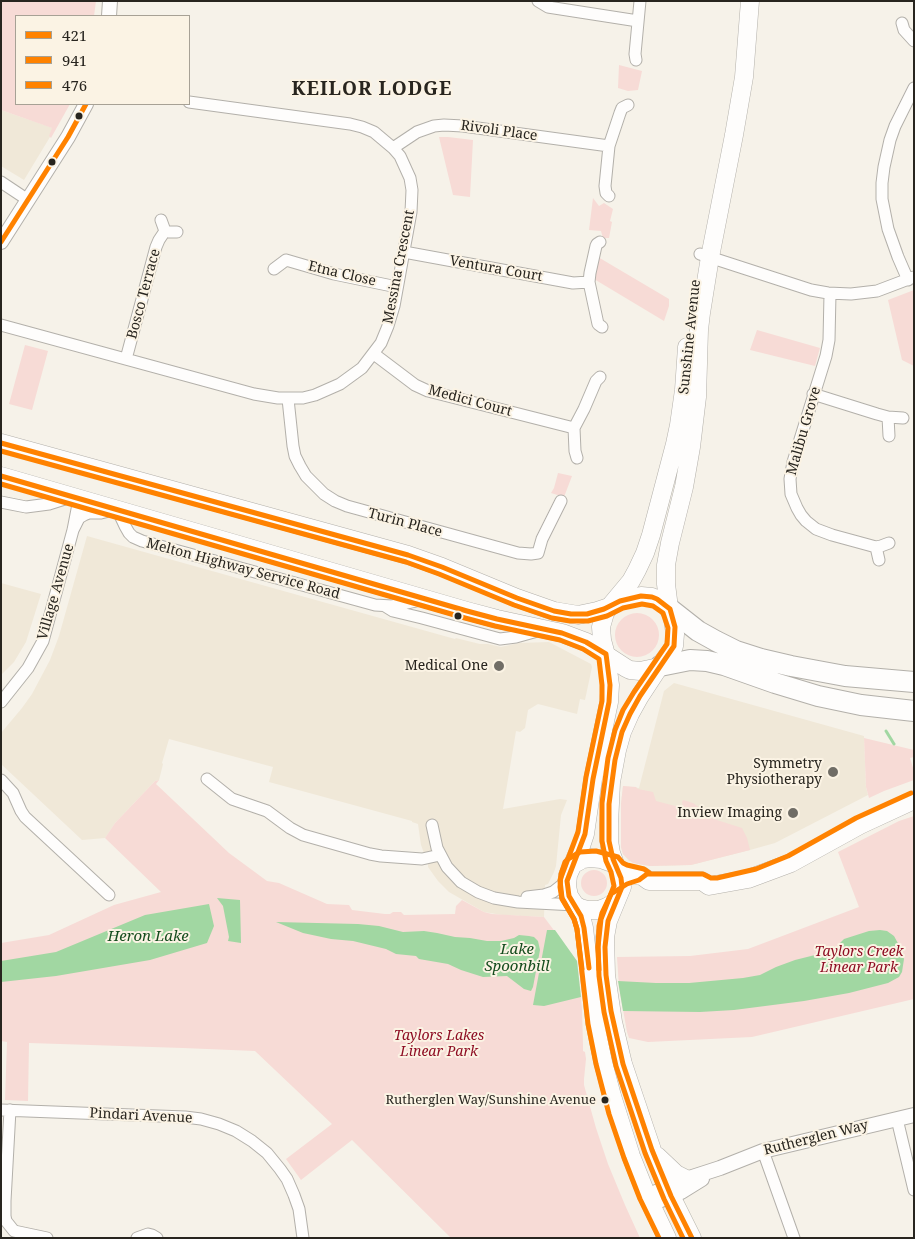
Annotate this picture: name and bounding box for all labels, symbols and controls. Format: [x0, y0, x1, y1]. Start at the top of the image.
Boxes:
legend [15, 15, 190, 105]
text: 421 [62, 25, 87, 45]
text: 941 [62, 50, 87, 70]
text: 476 [62, 75, 87, 95]
district label: KEILOR LODGE [290, 79, 454, 101]
unlabelled marker [74, 111, 84, 121]
street label: Rivoli Place [460, 117, 538, 145]
unlabelled marker [47, 157, 57, 167]
street label: Messina Crescent [380, 209, 418, 325]
street label: Bosco Terrace [124, 247, 164, 341]
street label: Ventura Court [448, 253, 544, 285]
street label: Etna Close [306, 258, 378, 290]
street label: Sunshine Avenue [676, 279, 704, 395]
street label: Medici Court [426, 382, 514, 420]
street label: Malibu Grove [783, 385, 825, 477]
street label: Turin Place [366, 505, 444, 541]
street label: Melton Highway Service Road [144, 535, 342, 603]
street label: Village Avenue [34, 542, 78, 642]
unlabelled marker [453, 611, 463, 621]
place label: Medical One [405, 658, 488, 674]
marker: Medical One [492, 659, 506, 673]
place label: Symmetry Physiotherapy [726, 756, 822, 789]
marker: Symmetry Physiotherapy [826, 765, 840, 779]
place label: Inview Imaging [677, 805, 782, 821]
marker: Inview Imaging [786, 806, 800, 820]
water label: Heron Lake [107, 928, 189, 946]
water label: Lake Spoonbill [484, 941, 550, 976]
park label: Taylors Creek Linear Park [814, 944, 904, 976]
park label: Taylors Lakes Linear Park [394, 1028, 484, 1060]
place label: Rutherglen Way/Sunshine Avenue [386, 1092, 596, 1108]
marker: Rutherglen Way/Sunshine Avenue [600, 1095, 610, 1105]
street label: Pindari Avenue [89, 1105, 193, 1127]
street label: Rutherglen Way [762, 1117, 870, 1159]

